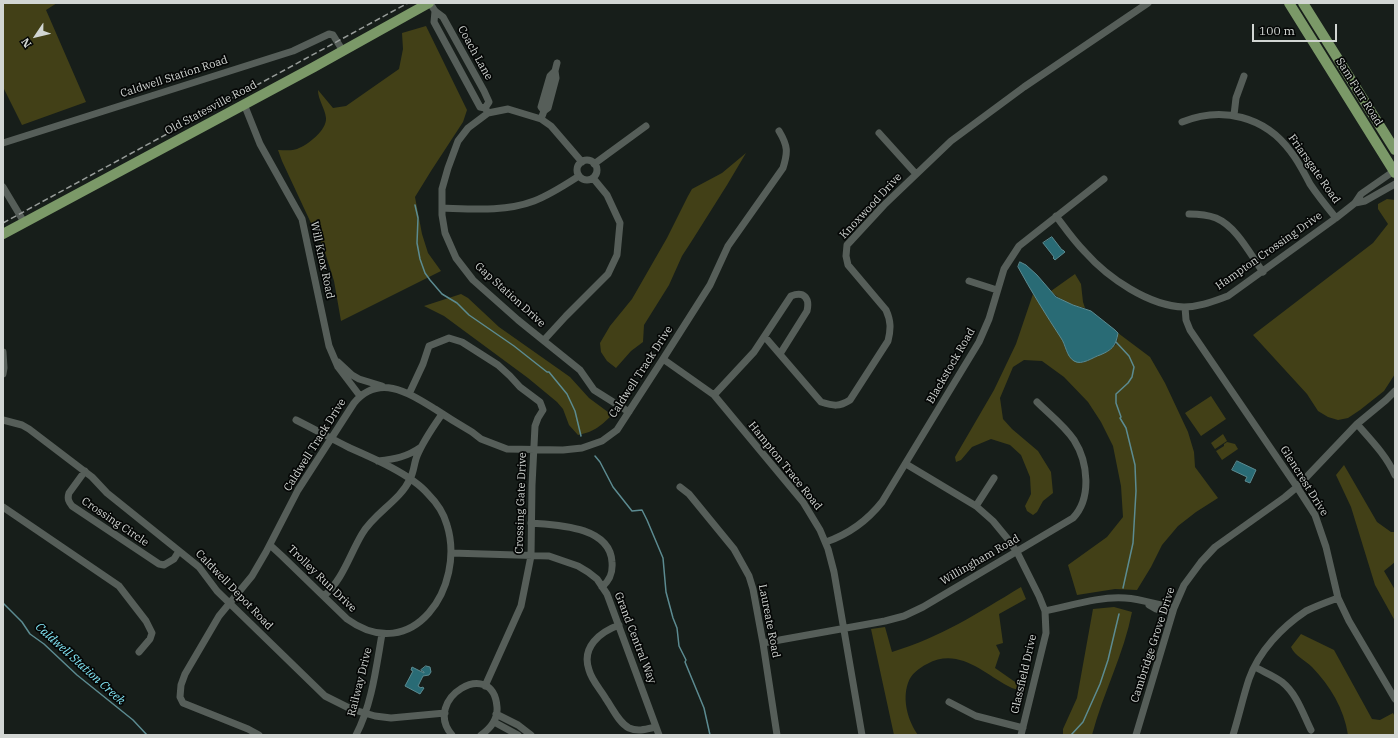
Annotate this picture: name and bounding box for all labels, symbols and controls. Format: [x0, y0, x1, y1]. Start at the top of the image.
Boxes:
north arrow [16, 16, 56, 56]
scale bar [1254, 16, 1339, 42]
text: 100 m [1259, 23, 1295, 38]
street label: Coach Lane [455, 24, 495, 82]
text: N [18, 35, 34, 50]
street label: Caldwell Station Road [119, 53, 229, 101]
street label: Sam Furr Road [1333, 56, 1385, 128]
street label: Old Statesville Road [163, 78, 259, 138]
street label: Friarsgate Road [1285, 132, 1343, 206]
street label: Knoxwood Drive [837, 170, 905, 242]
street label: Hampton Crossing Drive [1213, 209, 1325, 293]
street label: Will Knox Road [307, 220, 337, 300]
street label: Gap Station Drive [472, 260, 548, 330]
street label: Caldwell Track Drive [606, 324, 676, 420]
street label: Blackstock Road [924, 326, 978, 406]
street label: Caldwell Track Drive [281, 396, 349, 494]
street label: Hampton Trace Road [745, 419, 825, 513]
street label: Glencrest Drive [1277, 444, 1331, 518]
street label: Crossing Gate Drive [513, 452, 529, 554]
street label: Crossing Circle [79, 495, 151, 549]
street label: Willingham Road [938, 532, 1022, 588]
street label: Trolley Run Drive [285, 543, 359, 615]
street label: Caldwell Depot Road [192, 547, 276, 633]
street label: Laureate Road [755, 583, 783, 659]
street label: Cambridge Grove Drive [1128, 586, 1178, 704]
street label: Grand Central Way [611, 590, 659, 686]
water label: Caldwell Station Creek [32, 620, 128, 708]
street label: Glassfield Drive [1008, 633, 1040, 715]
street label: Railway Drive [345, 646, 375, 718]

